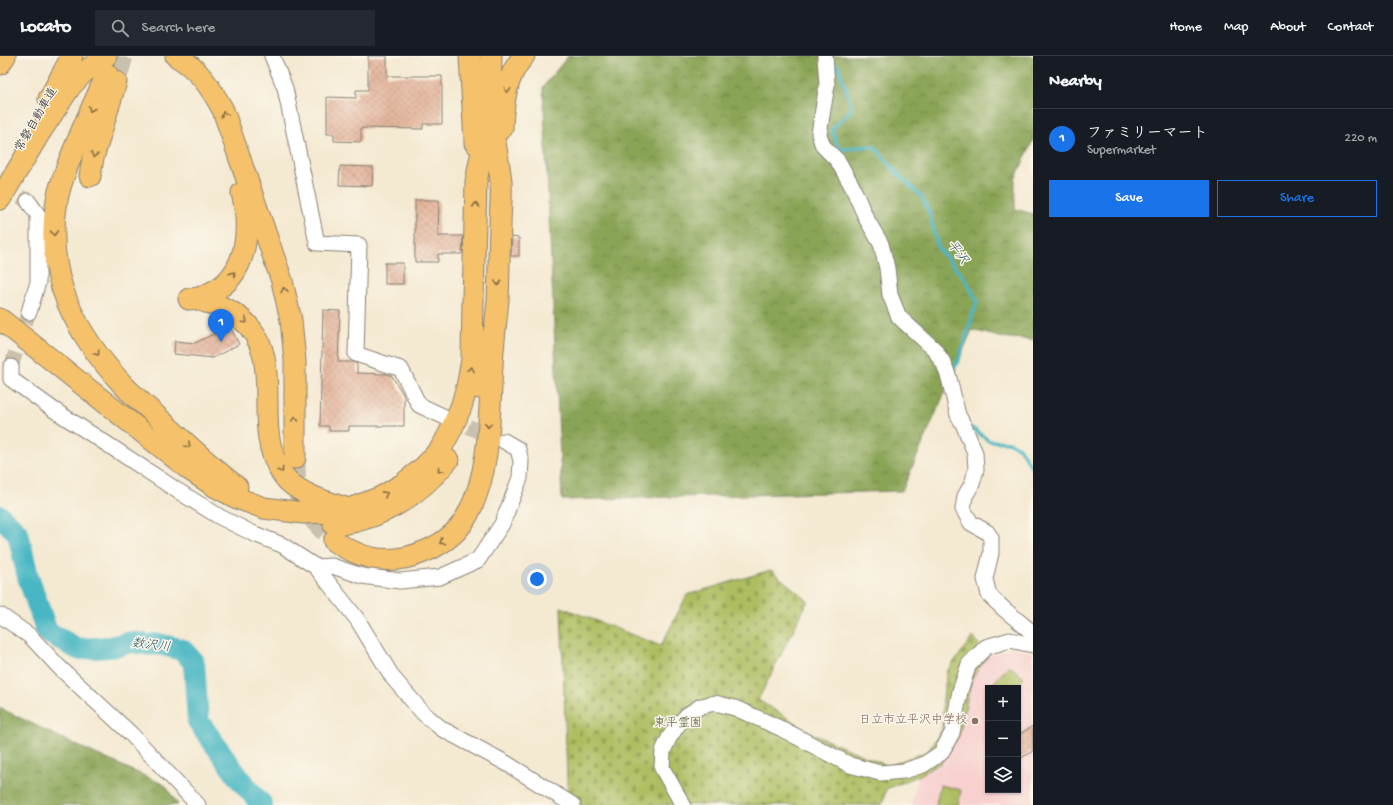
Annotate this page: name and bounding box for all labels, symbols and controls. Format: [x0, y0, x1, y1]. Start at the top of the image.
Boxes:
search box [95, 10, 375, 46]
text: Locato [20, 16, 71, 39]
icon: search [109, 17, 131, 39]
text: Search here [141, 19, 215, 37]
text: Home [1170, 19, 1202, 36]
text: Map [1224, 19, 1248, 36]
text: About [1270, 19, 1306, 36]
text: Contact [1328, 19, 1373, 36]
text: Nearby [1049, 72, 1102, 92]
street label: 常磐自動車道 [12, 85, 61, 155]
one-way arrow [503, 87, 511, 94]
one-way arrow [88, 105, 96, 113]
one-way arrow [220, 111, 228, 118]
text: ファミリーマート [1087, 125, 1208, 143]
text: 1 [1059, 131, 1065, 146]
text: 220 m [1345, 131, 1377, 146]
text: Supermarket [1087, 143, 1156, 158]
one-way arrow [90, 151, 99, 158]
button: Save [1049, 180, 1209, 217]
button: Share [1217, 180, 1377, 217]
one-way arrow [472, 202, 480, 208]
one-way arrow [50, 230, 58, 236]
water label: 平沢 [943, 238, 971, 269]
one-way arrow [228, 271, 235, 278]
one-way arrow [494, 280, 502, 286]
one-way arrow [280, 287, 288, 293]
pin: 1 [208, 309, 234, 342]
one-way arrow [240, 317, 247, 324]
one-way arrow [92, 348, 99, 355]
one-way arrow [466, 366, 474, 372]
one-way arrow [291, 416, 299, 422]
one-way arrow [484, 422, 493, 429]
one-way arrow [183, 440, 191, 448]
one-way arrow [438, 465, 445, 472]
one-way arrow [276, 466, 284, 473]
one-way arrow [381, 491, 388, 499]
one-way arrow [439, 537, 446, 544]
your location [527, 569, 547, 589]
water label: 数沢川 [131, 635, 171, 656]
map controls [985, 685, 1021, 793]
button: + [985, 685, 1021, 721]
place label: 日立市立平沢中学校 [859, 713, 967, 728]
park label: 東平霊園 [654, 716, 702, 731]
marker: 日立市立平沢中学校 [970, 716, 980, 726]
button: − [985, 721, 1021, 757]
button: layers [985, 757, 1021, 793]

